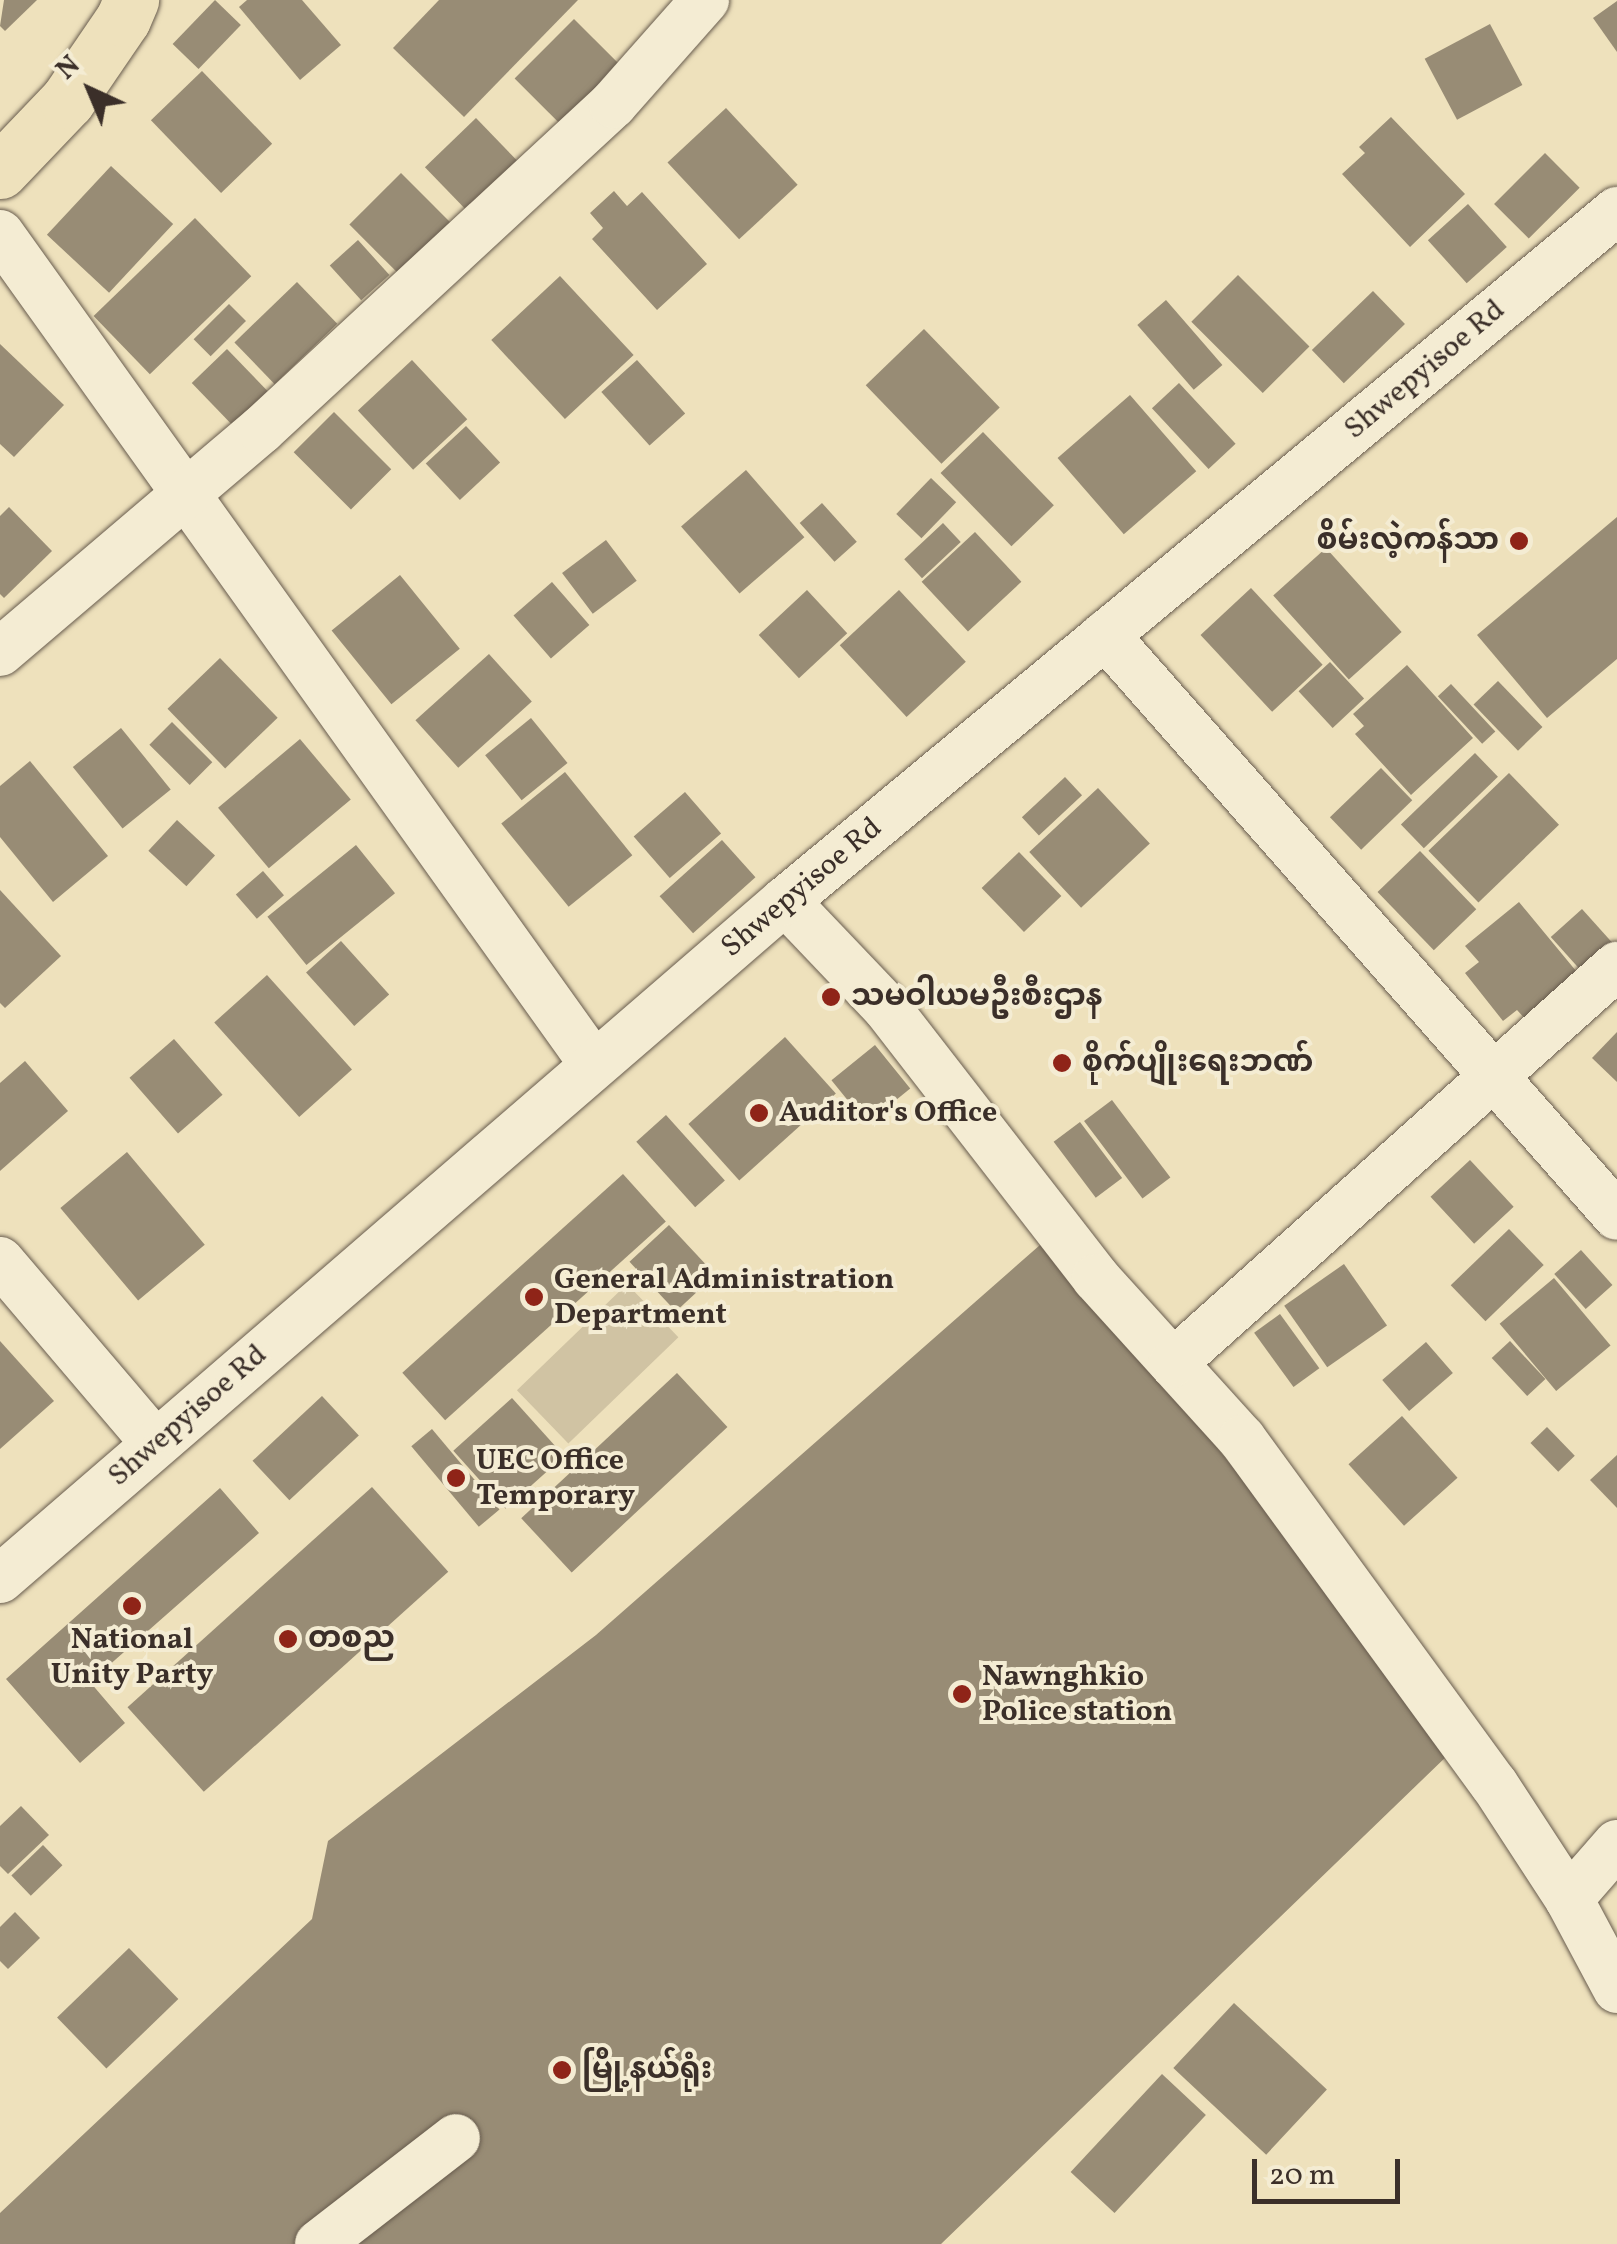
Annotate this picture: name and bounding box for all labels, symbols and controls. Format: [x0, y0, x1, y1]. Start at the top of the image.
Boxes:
north arrow [40, 40, 140, 140]
text: N [48, 47, 90, 89]
street label: Shwepyisoe Rd [1337, 292, 1513, 448]
place label: စိမ်းလဲ့ကန်သာ [1317, 523, 1499, 559]
marker: စိမ်းလဲ့ကန်သာ [1508, 530, 1530, 552]
street label: Shwepyisoe Rd [714, 810, 890, 966]
place label: သမဝါယမဦးစီးဌာန [851, 979, 1103, 1015]
marker: သမဝါယမဦးစီးဌာန [820, 986, 842, 1008]
place label: စိုက်ပျိုးရေးဘဏ် [1082, 1045, 1313, 1081]
marker: စိုက်ပျိုးရေးဘဏ် [1051, 1052, 1073, 1074]
place label: Auditor's Office [779, 1095, 997, 1131]
marker: Auditor's Office [748, 1102, 770, 1124]
place label: General Administration Department [554, 1262, 894, 1332]
marker: General Administration Department [523, 1286, 545, 1308]
street label: Shwepyisoe Rd [101, 1337, 275, 1495]
place label: UEC Office Temporary [476, 1443, 635, 1514]
marker: UEC Office Temporary [445, 1467, 467, 1489]
marker: National Unity Party [121, 1595, 143, 1617]
place label: တစည [308, 1621, 395, 1657]
place label: National Unity Party [51, 1622, 213, 1692]
marker: တစည [277, 1628, 299, 1650]
place label: Nawnghkio Police station [982, 1659, 1172, 1730]
marker: Nawnghkio Police station [951, 1683, 973, 1705]
place label: မြို့နယ်ရုံး [582, 2052, 712, 2088]
marker: မြို့နယ်ရုံး [551, 2059, 573, 2081]
scale bar [1257, 2139, 1404, 2201]
text: 20 m [1269, 2155, 1335, 2197]

